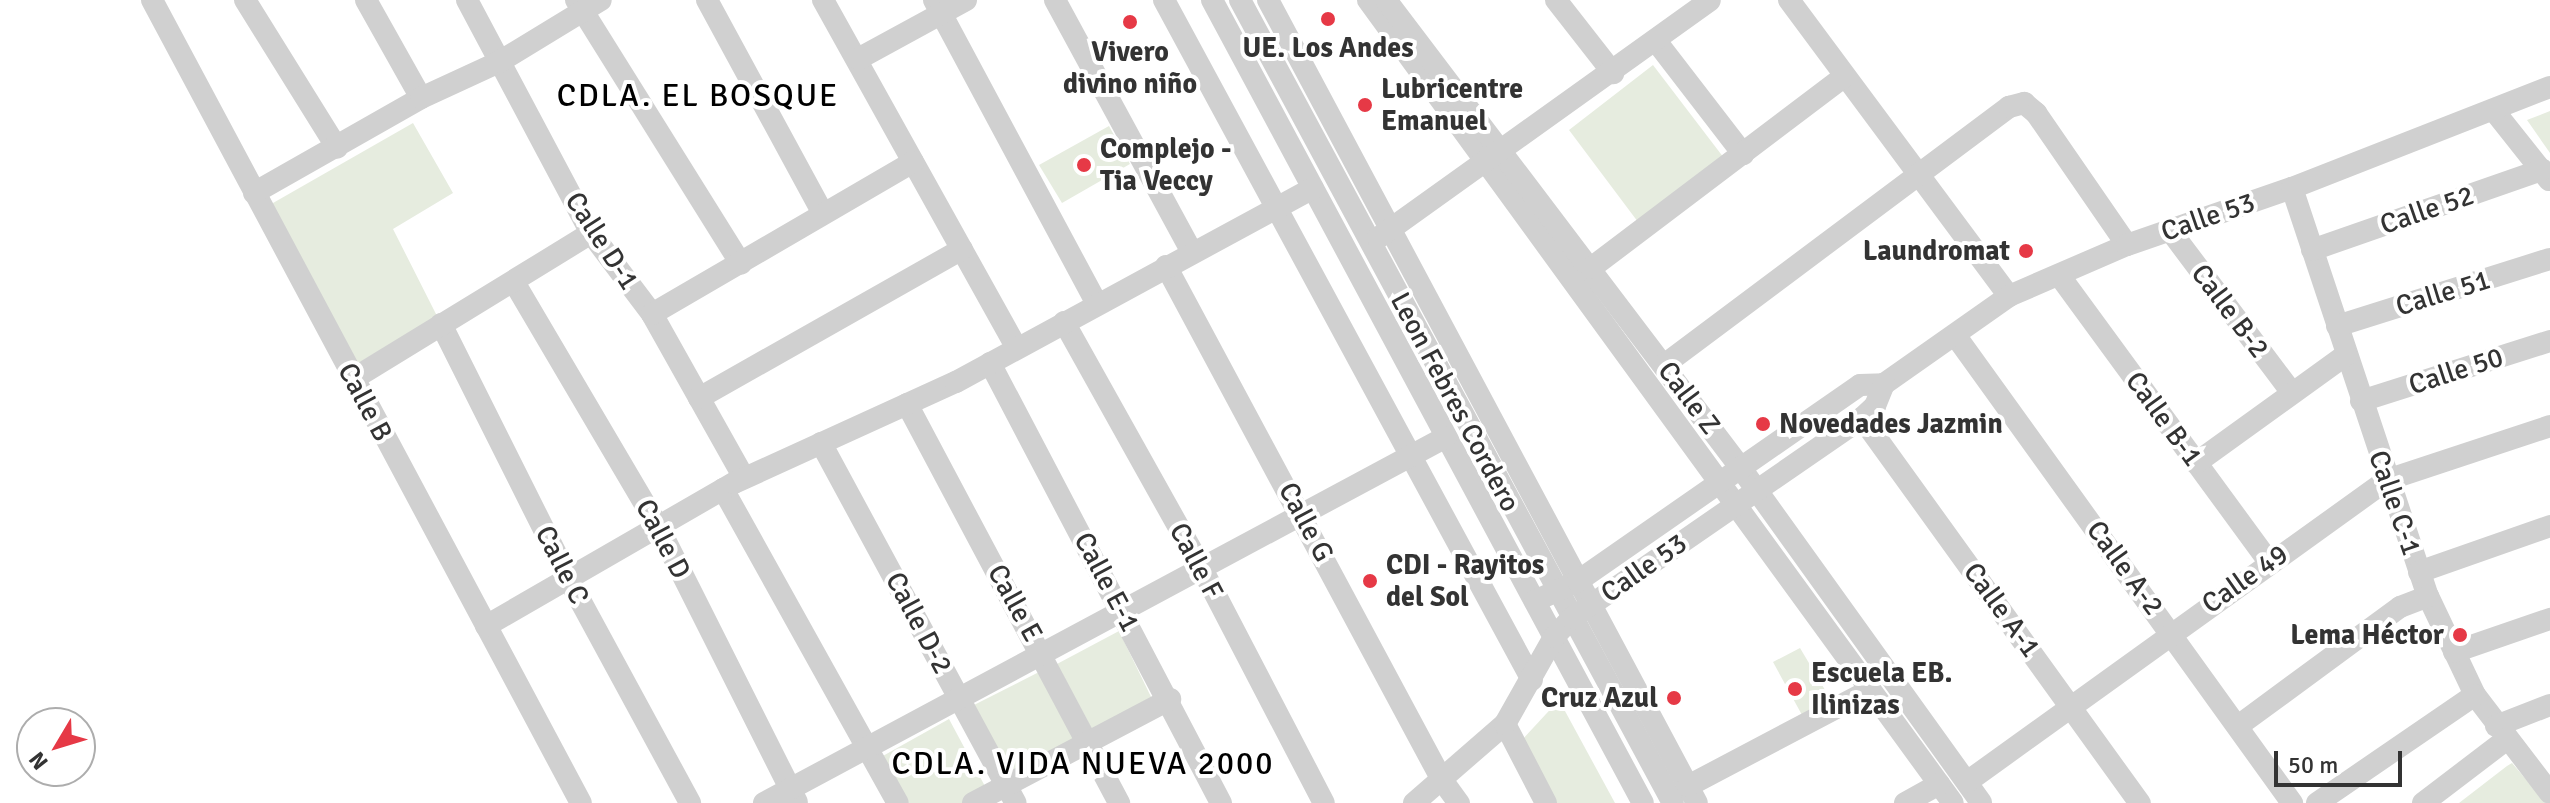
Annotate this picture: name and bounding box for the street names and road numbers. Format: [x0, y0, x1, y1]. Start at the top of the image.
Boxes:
street label: Calle 52 [2376, 178, 2478, 242]
street label: Calle 53 [2157, 185, 2259, 249]
street label: Calle D-1 [558, 186, 646, 296]
street label: Calle B-2 [2184, 257, 2276, 365]
street label: Calle 51 [2392, 263, 2494, 323]
street label: Leon Febres Cordero [1383, 287, 1527, 517]
street label: Calle 50 [2405, 340, 2507, 402]
street label: Calle Z [1651, 355, 1727, 441]
street label: Calle B [330, 357, 400, 447]
street label: Calle B-1 [2118, 365, 2210, 473]
street label: Calle C-1 [2361, 446, 2429, 560]
street label: Calle G [1271, 477, 1341, 567]
street label: Calle D [628, 494, 698, 584]
street label: Calle A-2 [2079, 514, 2171, 622]
street label: Calle F [1162, 517, 1230, 605]
street label: Calle C [528, 520, 596, 610]
street label: Calle 53 [1595, 526, 1693, 610]
street label: Calle E-1 [1067, 527, 1147, 637]
street label: Calle 49 [2196, 537, 2294, 621]
street label: Calle A-1 [1956, 556, 2048, 664]
street label: Calle E [980, 559, 1050, 647]
street label: Calle D-2 [878, 567, 960, 679]

